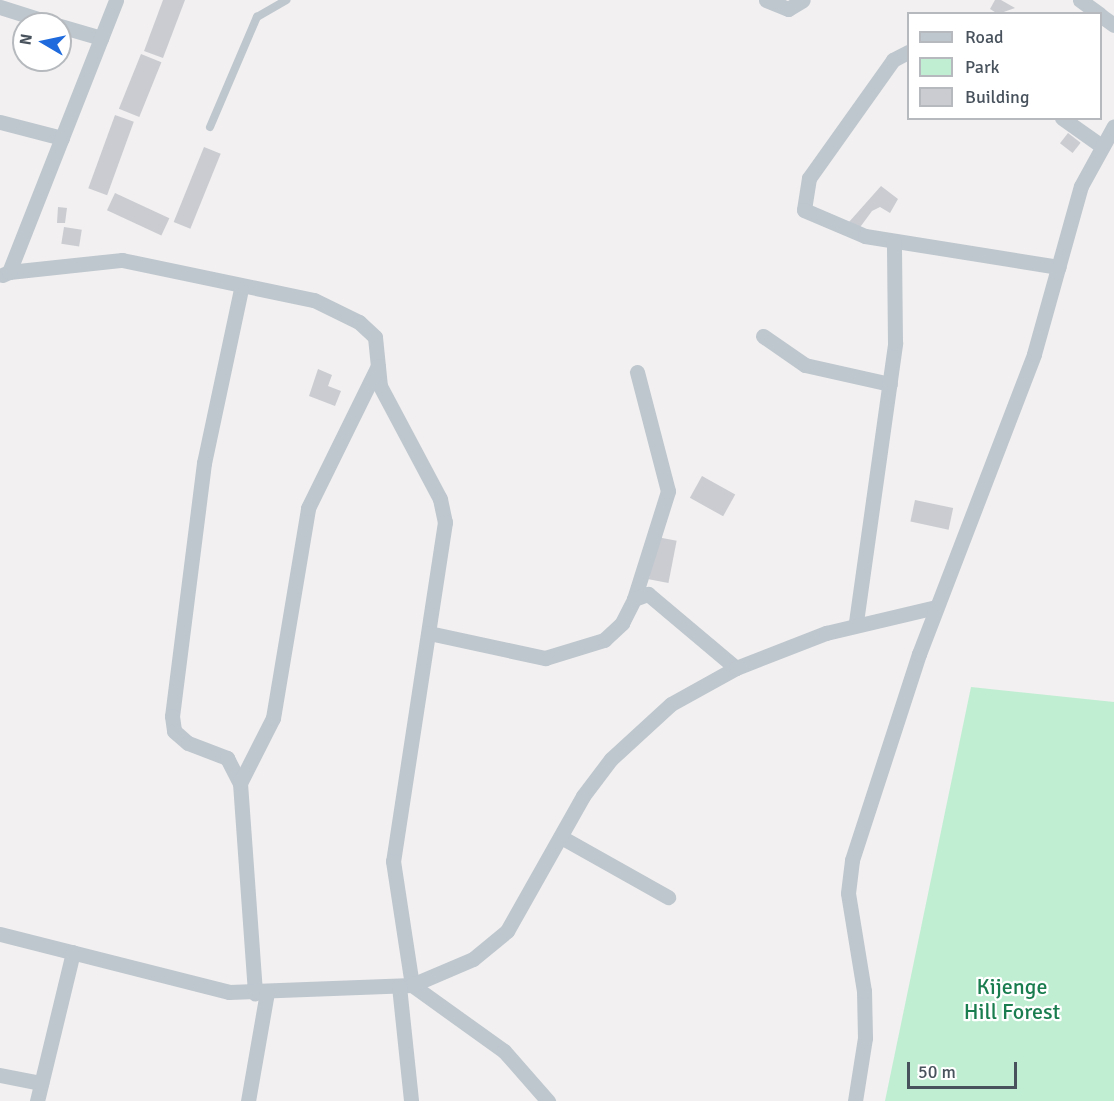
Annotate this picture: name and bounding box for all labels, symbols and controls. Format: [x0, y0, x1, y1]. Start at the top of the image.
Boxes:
north arrow [12, 12, 72, 72]
legend [907, 12, 1102, 120]
text: Road [965, 26, 1004, 48]
text: N [15, 32, 37, 47]
text: Park [965, 56, 1000, 78]
text: Building [965, 86, 1029, 108]
park label: Kijenge Hill Forest [964, 973, 1060, 1024]
scale bar [910, 1050, 1020, 1088]
text: 50 m [918, 1061, 956, 1083]

